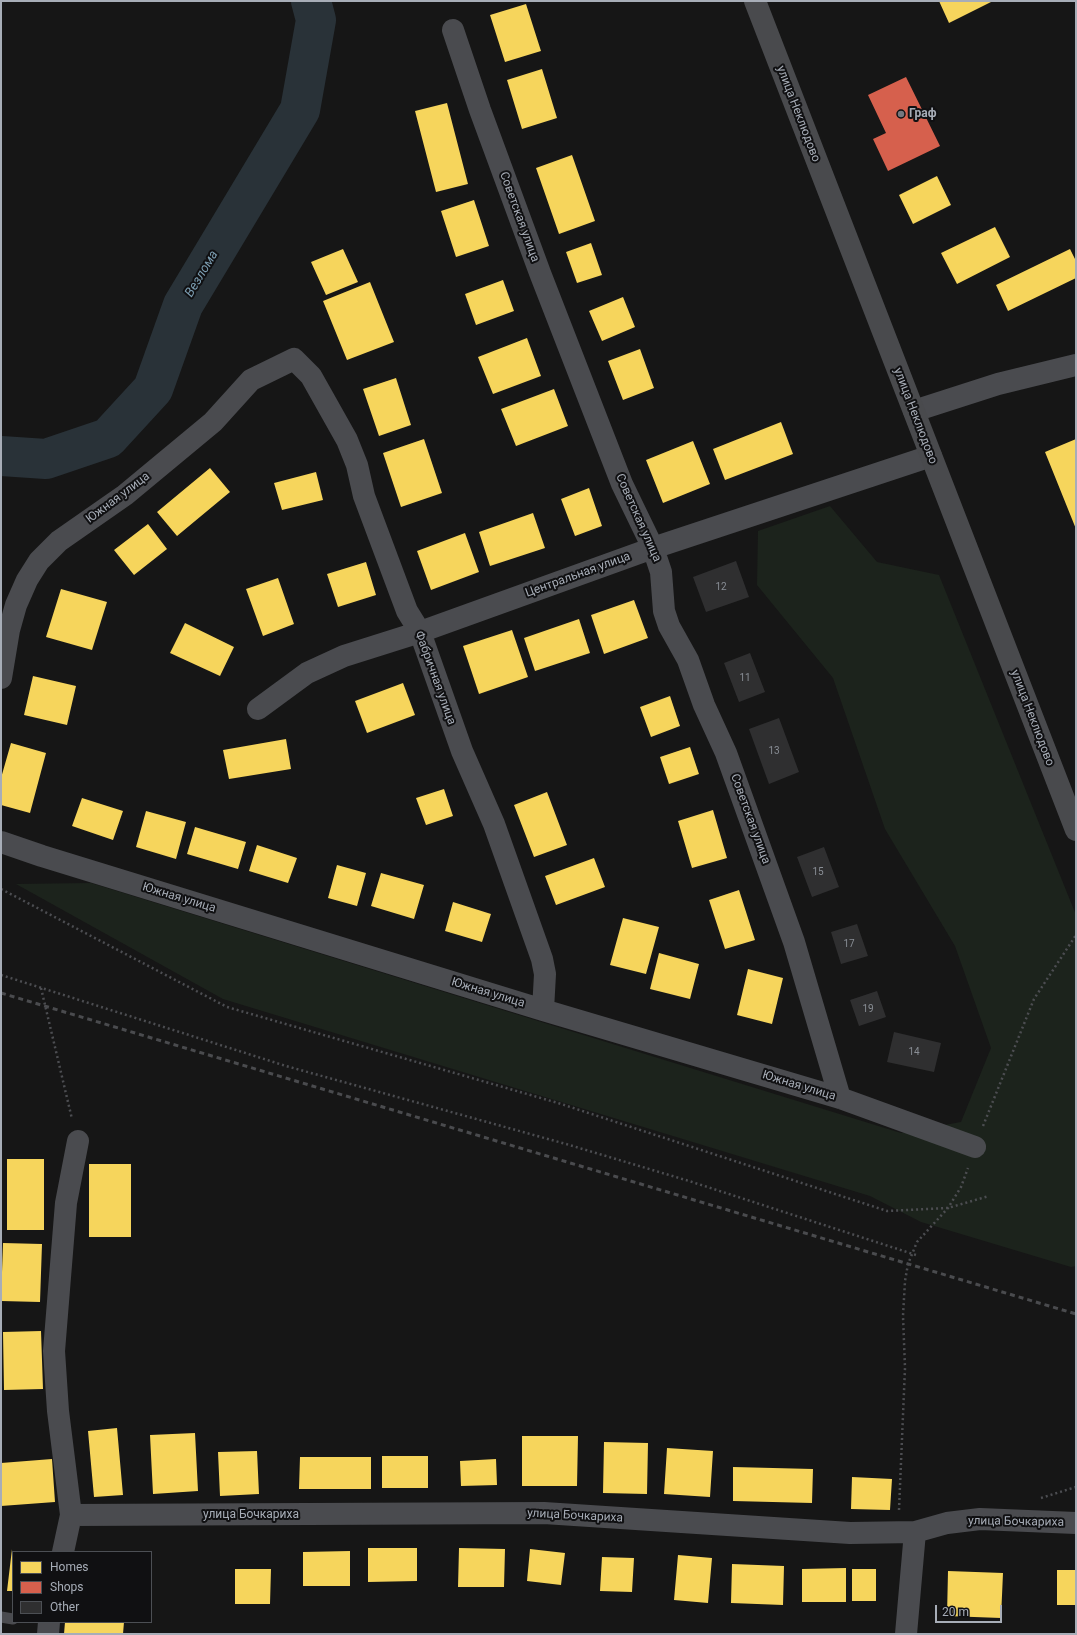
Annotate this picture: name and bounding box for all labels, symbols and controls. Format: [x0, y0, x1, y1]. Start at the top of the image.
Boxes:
street label: улица Неклюдово [773, 64, 823, 164]
place label: Граф [909, 107, 937, 121]
marker: Граф [896, 109, 906, 119]
street label: Советская улица [496, 170, 542, 264]
water label: Везлома [182, 248, 222, 300]
street label: улица Неклюдово [890, 366, 940, 466]
street label: Южная улица [83, 469, 153, 527]
street label: Советская улица [612, 472, 664, 564]
street label: Центральная улица [524, 549, 632, 601]
house number: 12 [715, 581, 727, 593]
street label: Фабричная улица [411, 629, 459, 727]
street label: улица Неклюдово [1007, 668, 1057, 768]
house number: 11 [739, 672, 751, 684]
house number: 13 [768, 745, 780, 757]
street label: Советская улица [727, 772, 773, 866]
house number: 15 [812, 866, 824, 878]
street label: Южная улица [141, 880, 217, 916]
house number: 17 [843, 938, 855, 950]
street label: Южная улица [450, 975, 526, 1011]
house number: 19 [862, 1003, 874, 1015]
house number: 14 [908, 1046, 920, 1058]
street label: Южная улица [761, 1068, 837, 1104]
street label: улица Бочкариха [527, 1506, 623, 1526]
street label: улица Бочкариха [203, 1508, 299, 1522]
street label: улица Бочкариха [968, 1514, 1064, 1530]
legend [12, 1551, 152, 1623]
text: Homes [50, 1560, 88, 1574]
text: Shops [50, 1580, 84, 1594]
scale bar [937, 1597, 1004, 1623]
text: Other [50, 1600, 79, 1614]
text: 20 m [942, 1605, 969, 1619]

